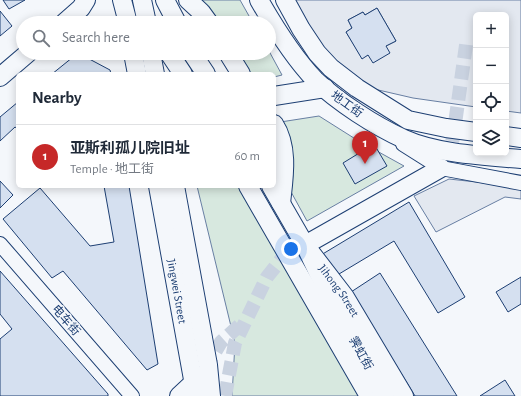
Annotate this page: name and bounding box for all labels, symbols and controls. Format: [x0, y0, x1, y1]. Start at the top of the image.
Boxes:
map controls [473, 12, 509, 156]
button: + [473, 12, 509, 48]
search box [16, 16, 276, 60]
icon: search [30, 27, 52, 49]
text: Search here [62, 30, 130, 45]
button: − [473, 48, 509, 84]
button: locate [473, 84, 509, 120]
street label: 地工街 [329, 88, 366, 119]
text: Nearby [32, 89, 82, 106]
button: layers [473, 120, 509, 156]
pin: 1 [352, 131, 378, 164]
text: 亚斯利孤儿院旧址 [70, 141, 190, 156]
text: 1 [43, 150, 47, 163]
text: 60 m [234, 150, 260, 163]
text: Temple · 地工街 [70, 163, 154, 176]
your location [281, 239, 301, 259]
street label: Jingwei Street [165, 258, 189, 325]
street label: Jihong Street [316, 262, 361, 319]
street label: 电车街 [50, 302, 83, 338]
street label: 霁虹街 [347, 334, 376, 372]

